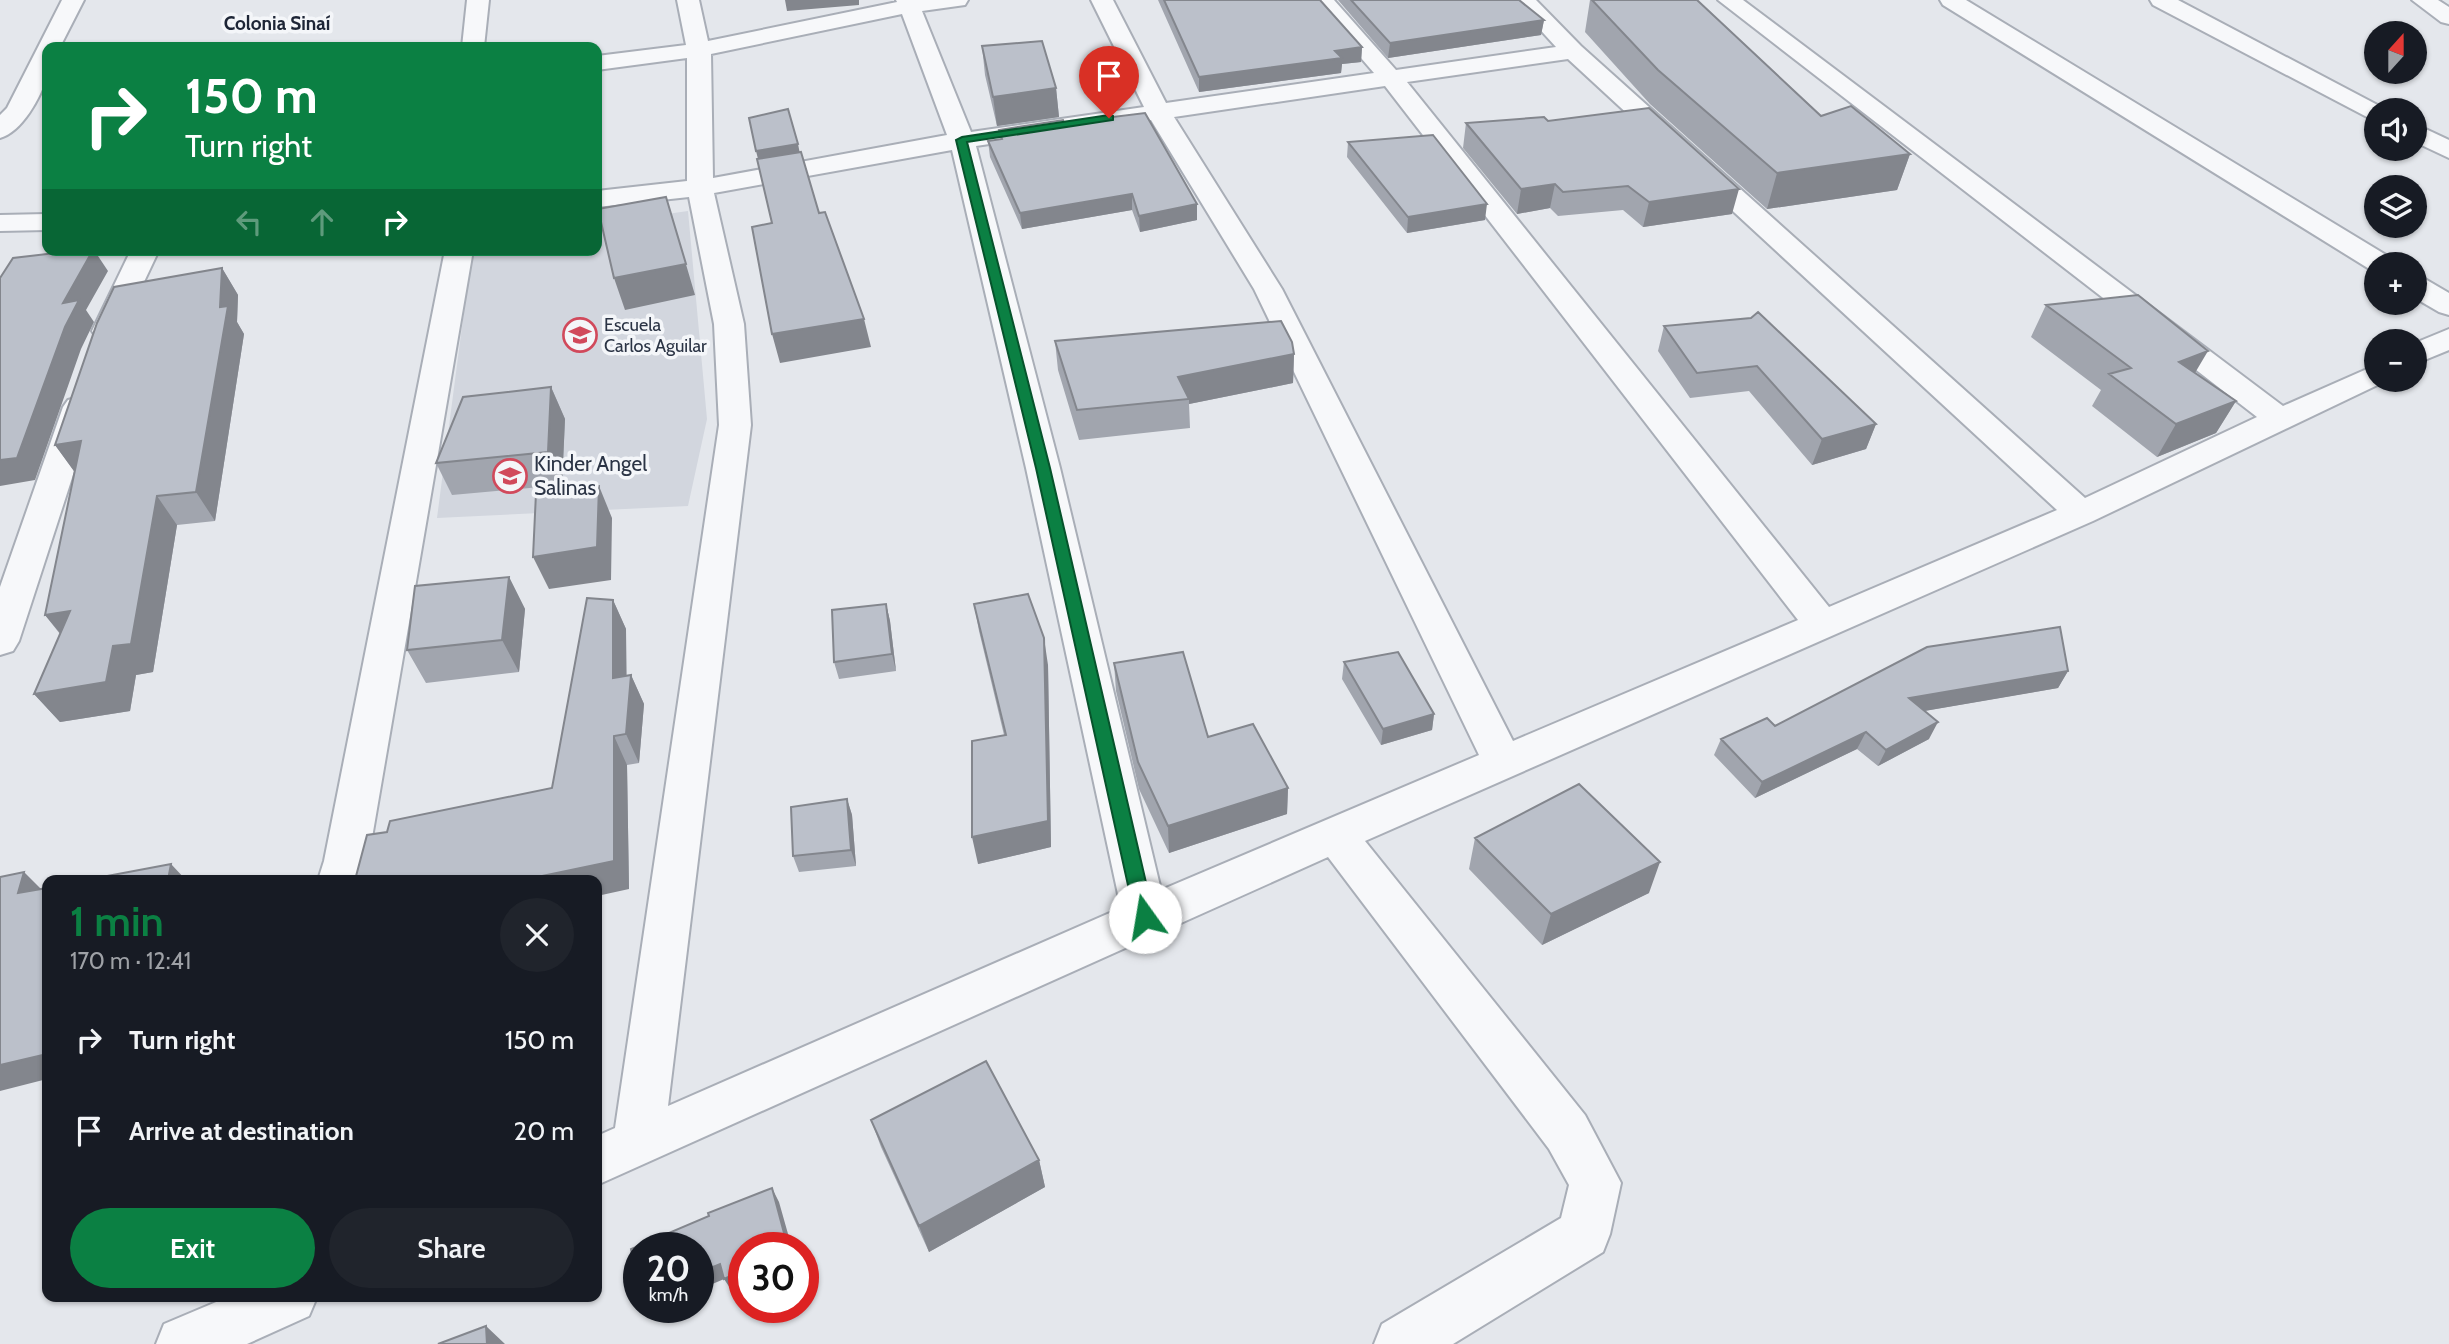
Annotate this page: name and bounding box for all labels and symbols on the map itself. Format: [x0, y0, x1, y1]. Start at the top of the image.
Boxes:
district label: Colonia Sinaí [224, 12, 331, 35]
north arrow [2364, 21, 2427, 84]
pin [1079, 46, 1139, 118]
place label: Escuela Carlos Aguilar [604, 314, 707, 357]
school or university icon: Escuela Carlos Aguilar [561, 316, 599, 354]
place label: Kinder Angel Salinas [534, 451, 647, 500]
school or university icon: Kinder Angel Salinas [491, 457, 529, 495]
position arrow [1108, 880, 1182, 954]
speed limit sign: 30 [728, 1232, 819, 1323]

